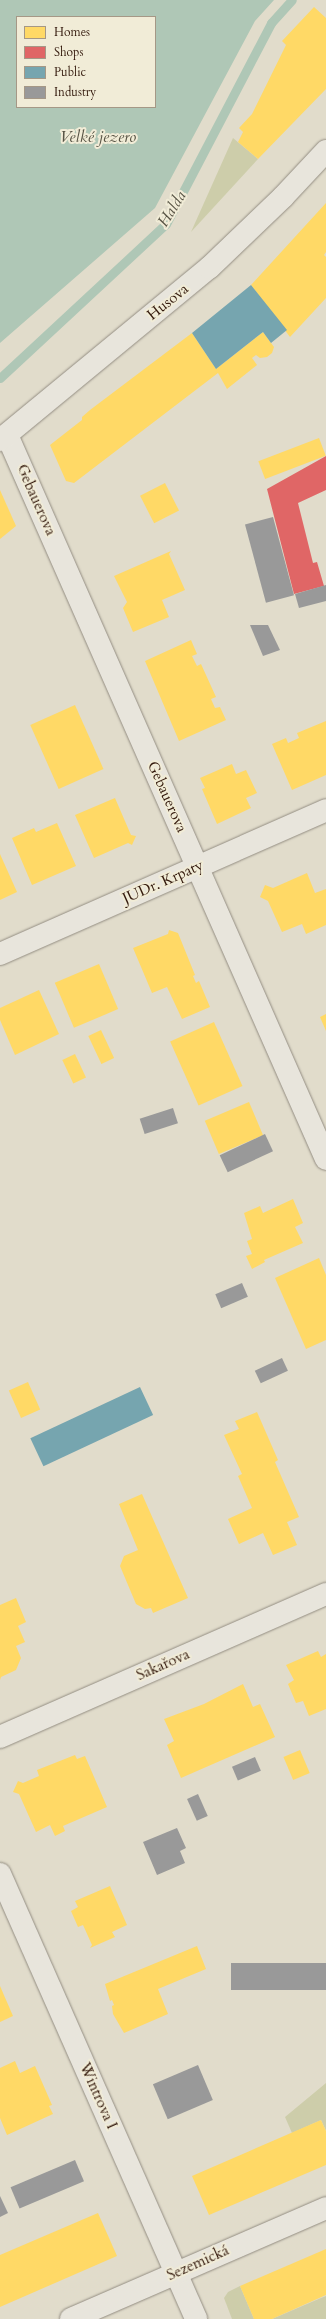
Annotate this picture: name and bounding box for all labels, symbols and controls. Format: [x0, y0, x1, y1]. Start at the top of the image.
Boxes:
legend [16, 16, 156, 108]
text: Homes [54, 24, 90, 40]
text: Shops [54, 44, 83, 60]
text: Public [54, 64, 86, 80]
text: Industry [54, 84, 96, 100]
water label: Velké jezero [60, 127, 136, 147]
water label: Halda [154, 187, 190, 231]
street label: Husova [144, 280, 192, 324]
street label: Gebauerova [12, 462, 60, 538]
street label: Gebauerova [143, 759, 191, 835]
street label: JUDr. Krpaty [120, 856, 206, 908]
street label: Sakařova [134, 1645, 192, 1685]
street label: Wintrova I [75, 2060, 121, 2132]
street label: Sezemická [164, 2241, 232, 2285]

